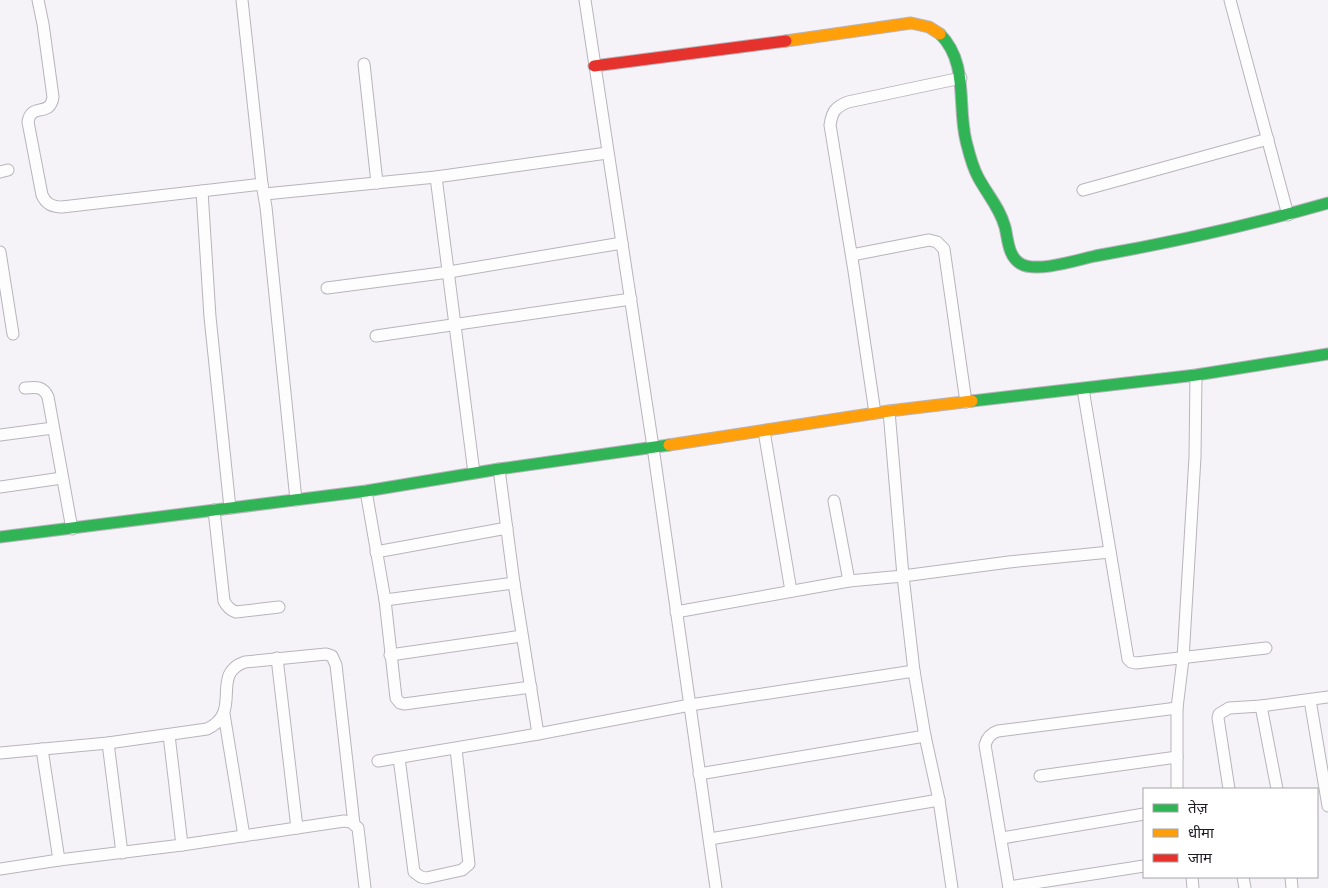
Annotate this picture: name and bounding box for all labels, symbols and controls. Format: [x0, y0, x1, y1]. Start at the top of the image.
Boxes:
legend [1143, 788, 1318, 878]
text: तेज़ [1188, 799, 1209, 817]
text: धीमा [1188, 824, 1215, 842]
text: जाम [1188, 849, 1213, 867]

